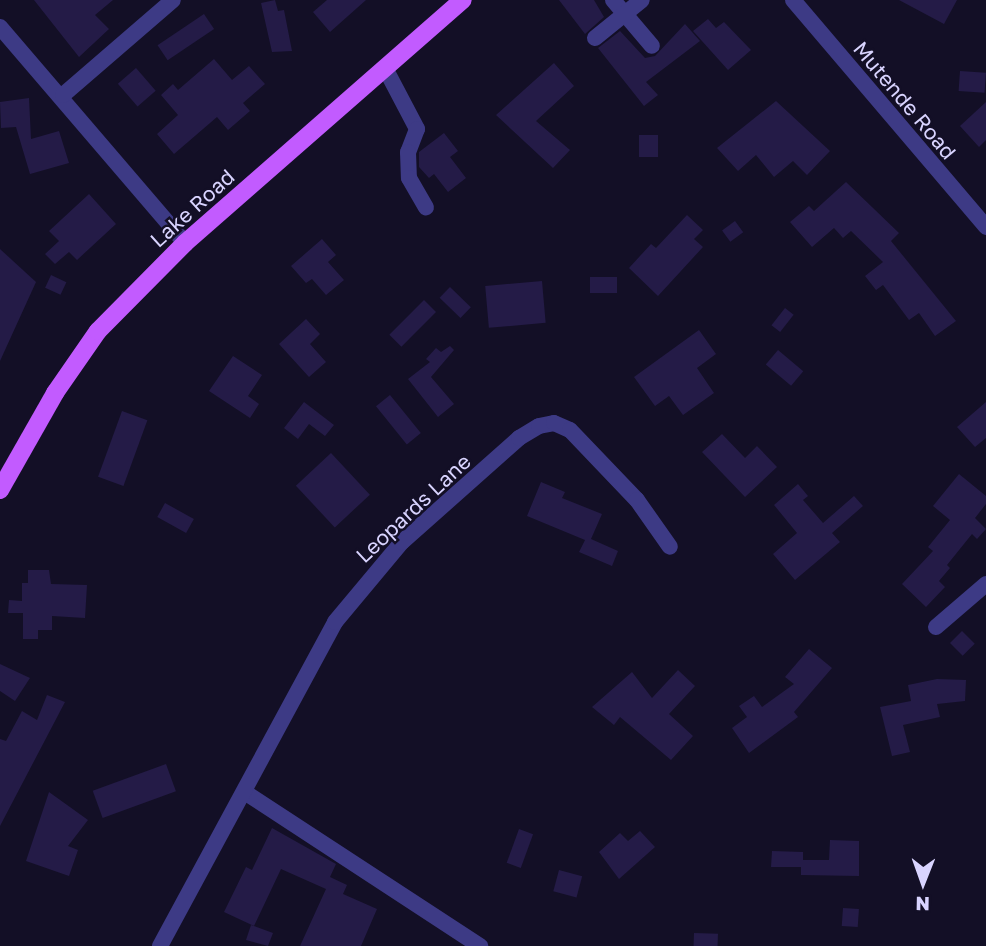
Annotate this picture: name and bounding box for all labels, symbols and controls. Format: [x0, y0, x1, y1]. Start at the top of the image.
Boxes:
street label: Mutende Road [848, 36, 962, 164]
street label: Lake Road [145, 164, 239, 252]
street label: Leopards Lane [350, 448, 476, 568]
north arrow [888, 848, 958, 918]
text: N [915, 893, 930, 916]

